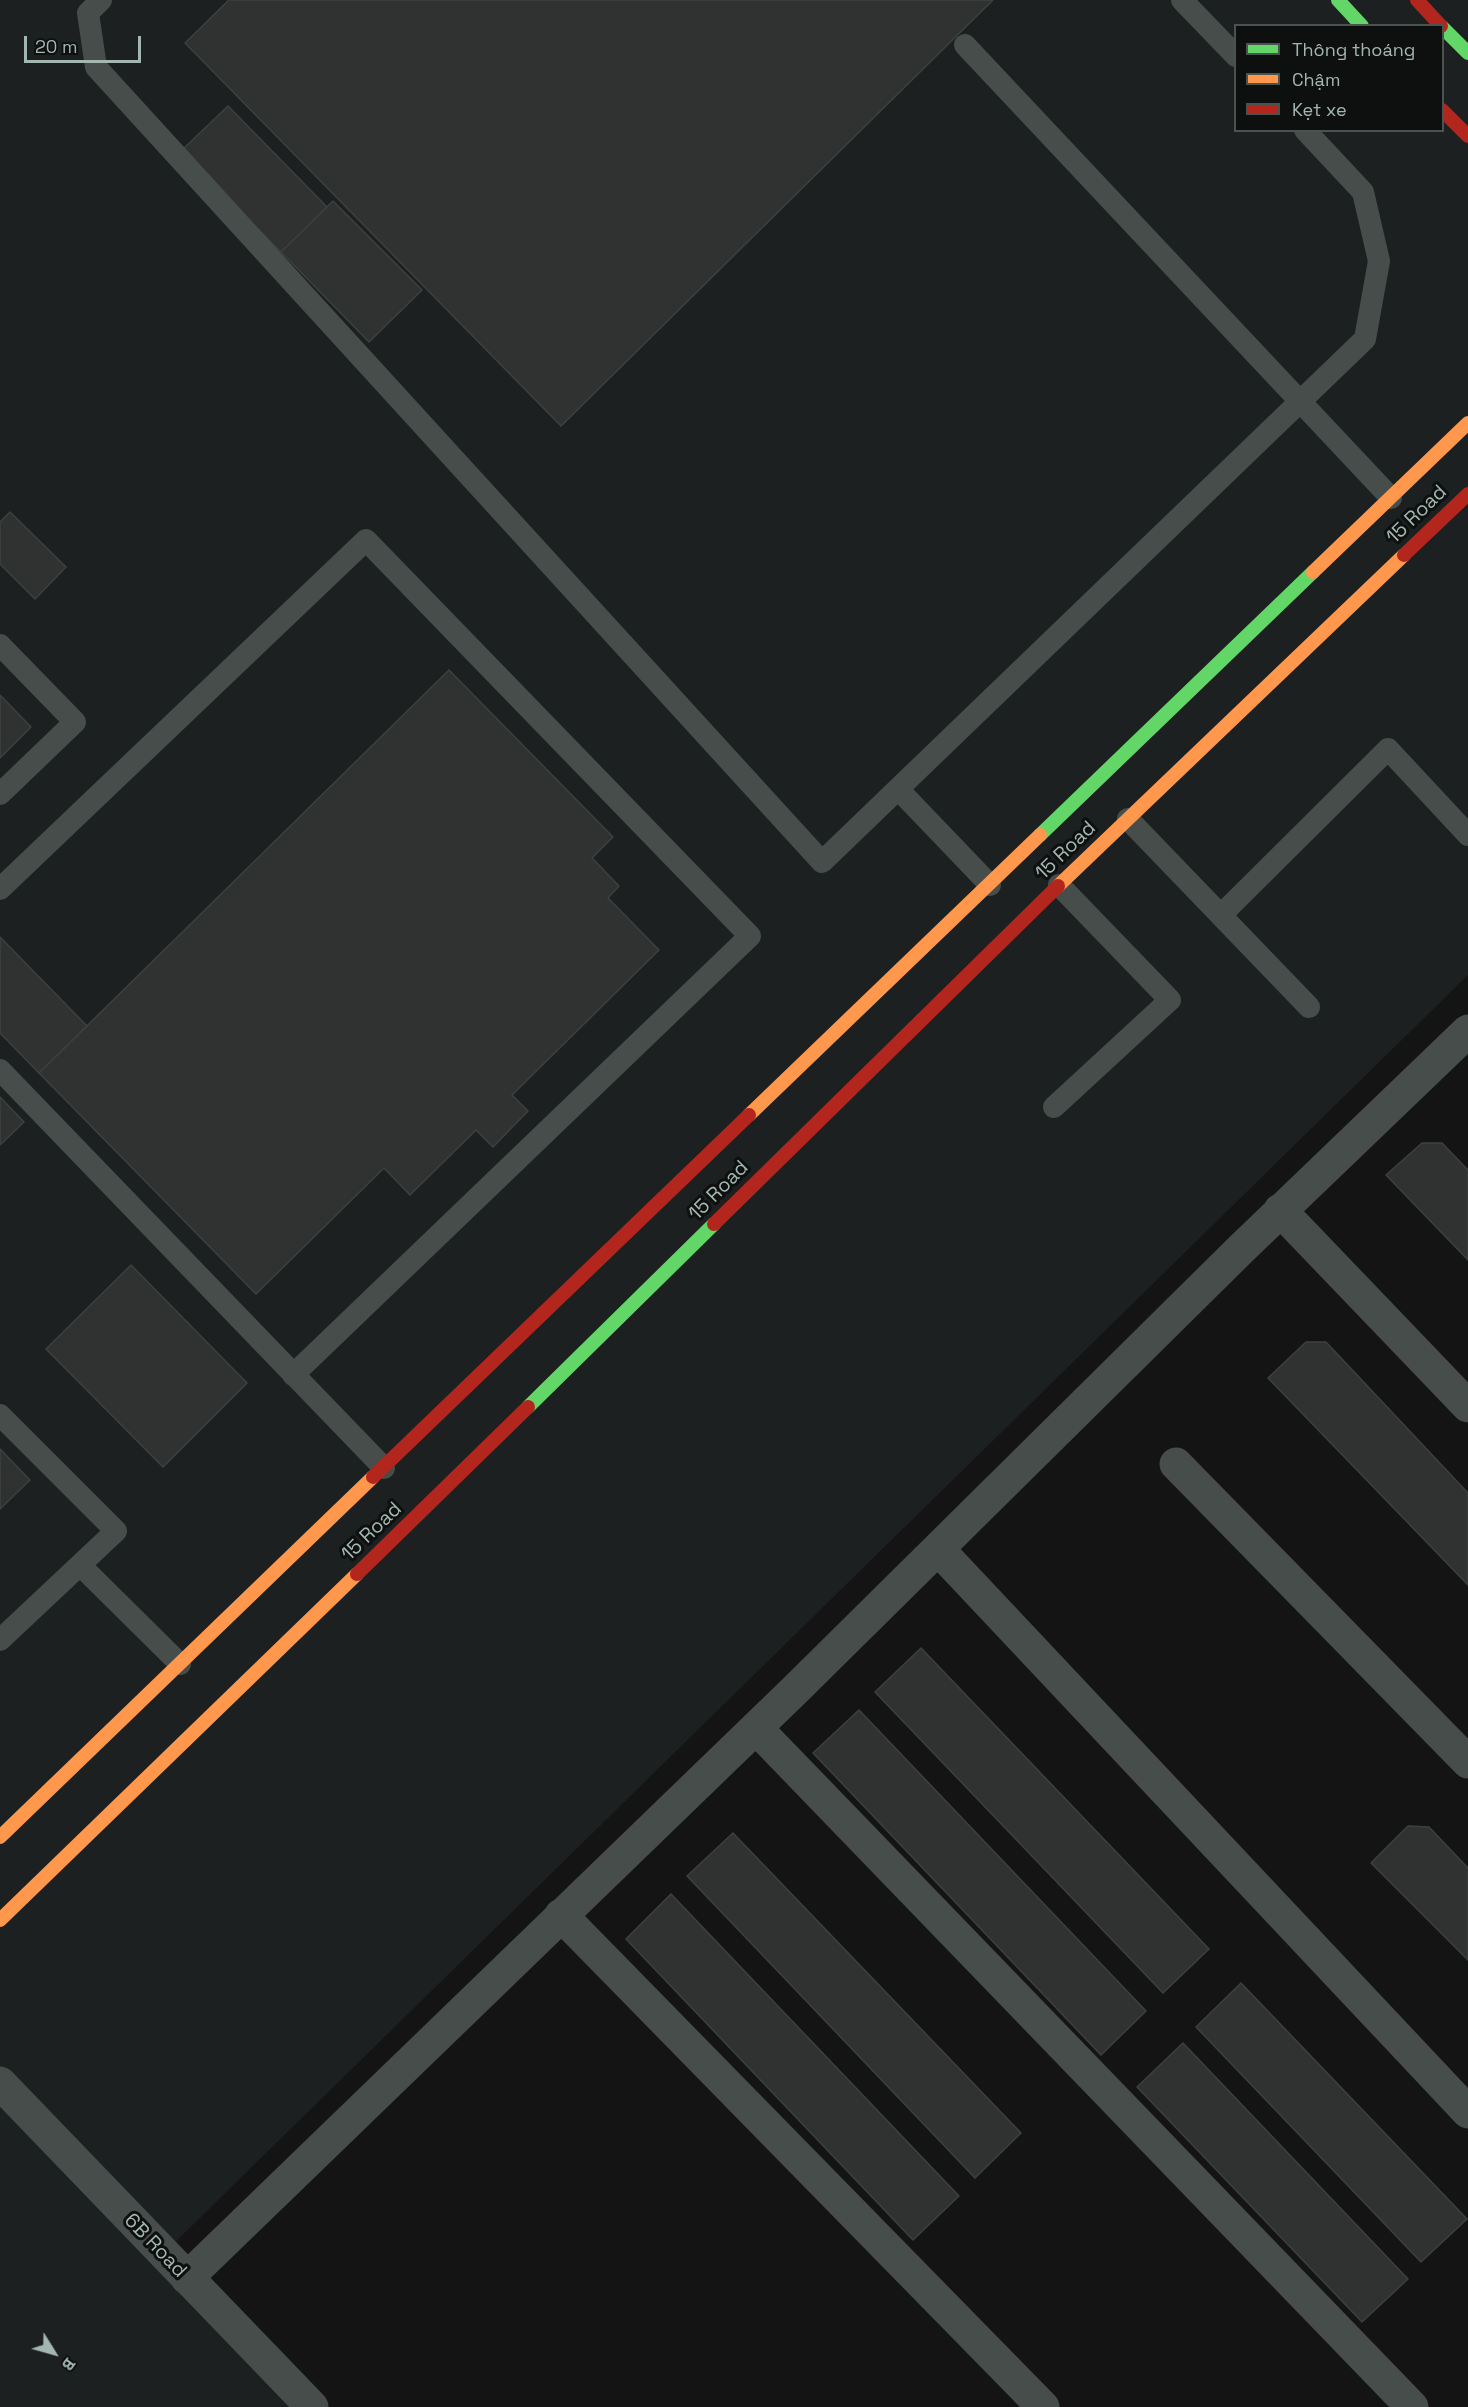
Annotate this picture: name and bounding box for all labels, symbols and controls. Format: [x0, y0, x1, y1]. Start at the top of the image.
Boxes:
scale bar [27, 24, 144, 62]
legend [1234, 24, 1444, 132]
text: 20 m [35, 35, 78, 58]
text: Thông thoáng [1292, 38, 1415, 61]
text: Chậm [1292, 68, 1340, 91]
text: Kẹt xe [1292, 98, 1347, 121]
street label: 15 Road [1382, 480, 1452, 550]
street label: 15 Road [1031, 816, 1101, 886]
street label: 15 Road [684, 1156, 754, 1226]
street label: 15 Road [337, 1497, 407, 1567]
street label: 6B Road [119, 2209, 191, 2283]
north arrow [24, 2323, 84, 2383]
text: B [57, 2354, 80, 2375]

